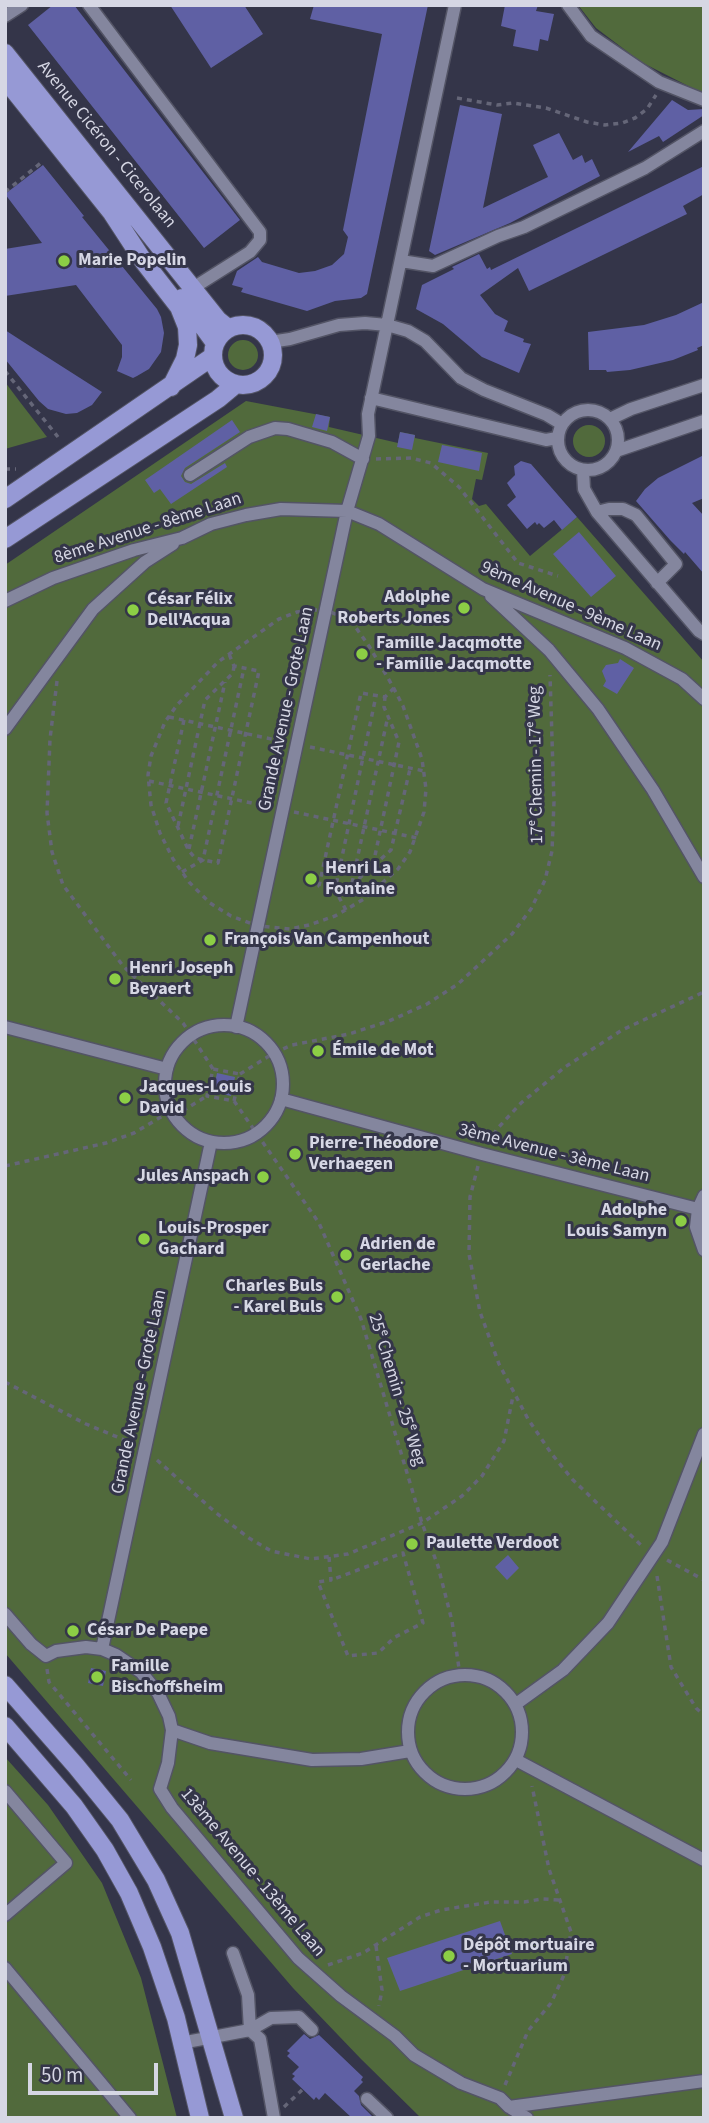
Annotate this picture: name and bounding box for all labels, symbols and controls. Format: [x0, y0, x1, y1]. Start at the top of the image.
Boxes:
street label: Avenue Cicéron - Cicerolaan [32, 57, 180, 233]
place label: Marie Popelin [78, 250, 187, 272]
marker: Marie Popelin [56, 253, 72, 269]
street label: 8ème Avenue - 8ème Laan [52, 488, 244, 570]
street label: 9ème Avenue - 9ème Laan [477, 557, 665, 657]
place label: Adolphe Roberts Jones [337, 587, 450, 630]
place label: César Félix Dell'Acqua [147, 589, 233, 632]
marker: Adolphe Roberts Jones [456, 600, 472, 616]
marker: César Félix Dell'Acqua [125, 602, 141, 618]
street label: Grande Avenue - Grote Laan [255, 605, 319, 813]
place label: Famille Jacqmotte - Familie Jacqmotte [376, 633, 531, 676]
marker: Famille Jacqmotte - Familie Jacqmotte [354, 646, 370, 662]
street label: 17ᵉ Chemin - 17ᵉ Weg [525, 686, 549, 844]
place label: Henri La Fontaine [325, 858, 395, 900]
marker: Henri La Fontaine [303, 871, 319, 887]
place label: François Van Campenhout [224, 929, 429, 951]
marker: François Van Campenhout [202, 932, 218, 948]
place label: Henri Joseph Beyaert [129, 958, 233, 1000]
marker: Henri Joseph Beyaert [107, 971, 123, 987]
place label: Émile de Mot [332, 1040, 434, 1062]
marker: Émile de Mot [310, 1043, 326, 1059]
place label: Jacques-Louis David [139, 1077, 252, 1120]
marker: Jacques-Louis David [117, 1090, 133, 1106]
street label: 3ème Avenue - 3ème Laan [456, 1120, 652, 1188]
place label: Pierre-Théodore Verhaegen [309, 1133, 439, 1176]
marker: Pierre-Théodore Verhaegen [287, 1146, 303, 1162]
place label: Jules Anspach [137, 1166, 249, 1188]
marker: Jules Anspach [255, 1169, 271, 1185]
place label: Adolphe Louis Samyn [567, 1200, 667, 1242]
marker: Adolphe Louis Samyn [673, 1213, 689, 1229]
place label: Louis-Prosper Gachard [158, 1218, 269, 1260]
marker: Louis-Prosper Gachard [136, 1231, 152, 1247]
place label: Adrien de Gerlache [360, 1234, 436, 1276]
marker: Adrien de Gerlache [338, 1247, 354, 1263]
place label: Charles Buls - Karel Buls [225, 1276, 323, 1318]
street label: Grande Avenue - Grote Laan [108, 1288, 172, 1496]
marker: Charles Buls - Karel Buls [329, 1289, 345, 1305]
street label: 25ᵉ Chemin - 25ᵉ Weg [363, 1311, 429, 1469]
place label: Paulette Verdoot [426, 1533, 559, 1555]
marker: Paulette Verdoot [404, 1536, 420, 1552]
place label: César De Paepe [87, 1620, 208, 1642]
marker: César De Paepe [65, 1623, 81, 1639]
place label: Famille Bischoffsheim [111, 1656, 223, 1698]
marker: Famille Bischoffsheim [89, 1669, 105, 1685]
street label: 13ème Avenue - 13ème Laan [175, 1784, 329, 1962]
place label: Dépôt mortuaire - Mortuarium [463, 1935, 595, 1978]
marker: Dépôt mortuaire - Mortuarium [441, 1948, 457, 1964]
scale bar [32, 2050, 161, 2094]
text: 50 m [41, 2060, 83, 2090]

